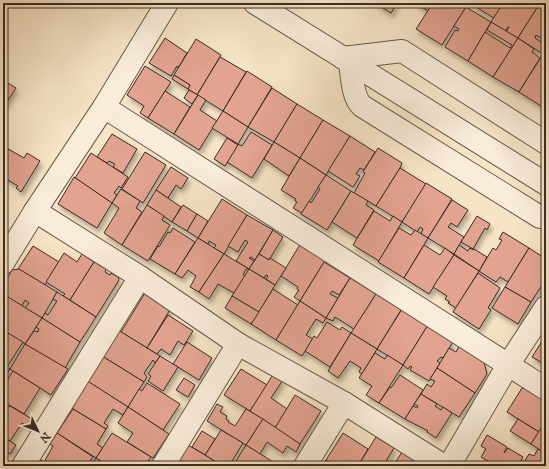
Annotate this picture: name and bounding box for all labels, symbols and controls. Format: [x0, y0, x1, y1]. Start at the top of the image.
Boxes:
north arrow [18, 411, 58, 451]
text: N [36, 428, 54, 446]

